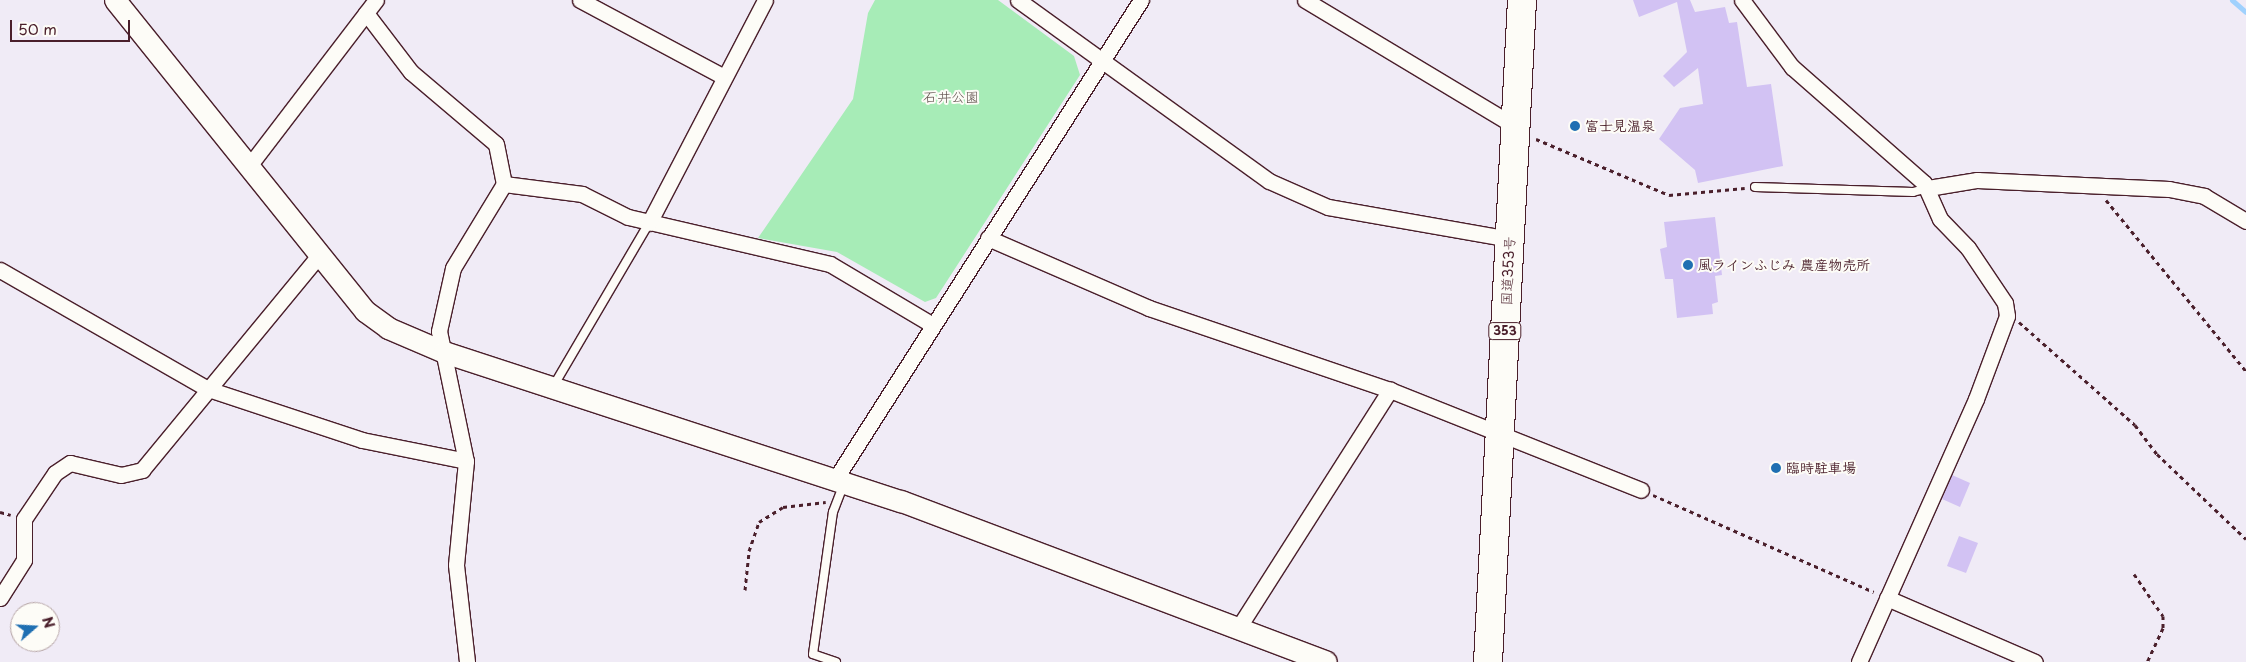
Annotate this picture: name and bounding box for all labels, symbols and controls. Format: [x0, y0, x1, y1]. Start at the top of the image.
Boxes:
scale bar [12, 10, 132, 42]
text: 50 m [18, 17, 57, 40]
park label: 石井公園 [923, 89, 979, 105]
place label: 富士見温泉 [1585, 118, 1655, 134]
marker: 富士見温泉 [1569, 120, 1581, 132]
street label: 国道353号 [1498, 236, 1518, 306]
place label: 風ラインふじみ 農産物売所 [1698, 257, 1870, 273]
marker: 風ラインふじみ 農産物売所 [1682, 259, 1694, 271]
road number: 353 [1488, 322, 1522, 341]
place label: 臨時駐車場 [1786, 460, 1856, 476]
marker: 臨時駐車場 [1770, 462, 1782, 474]
north arrow [10, 602, 60, 652]
text: N [37, 614, 60, 631]

